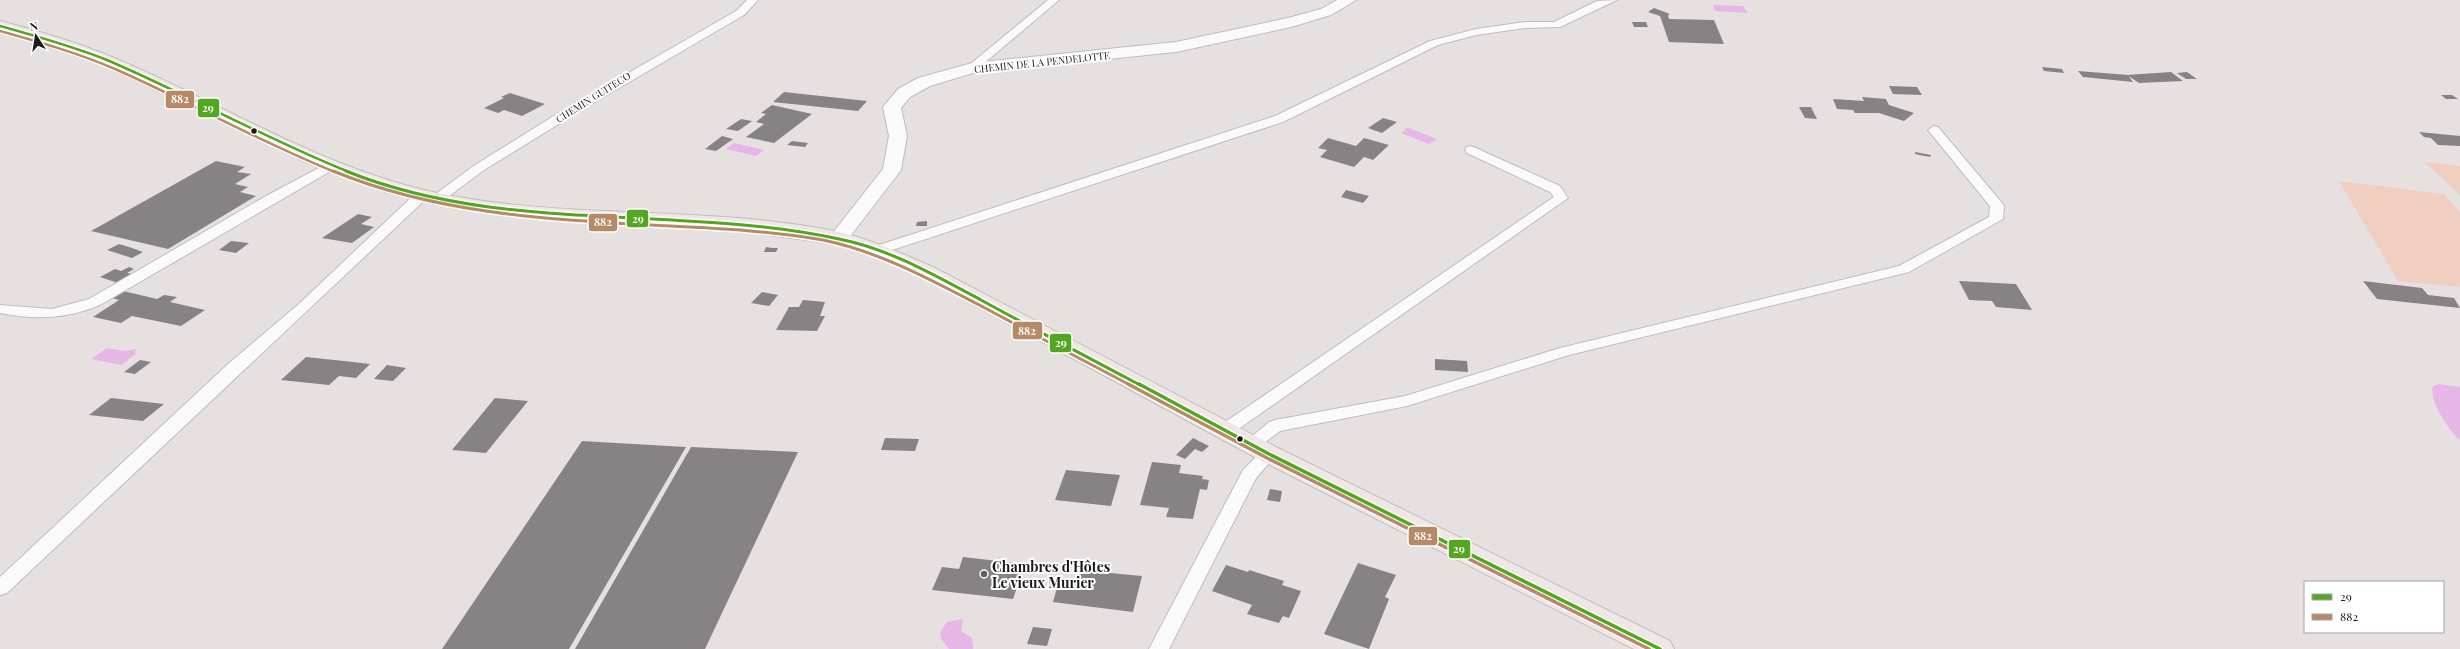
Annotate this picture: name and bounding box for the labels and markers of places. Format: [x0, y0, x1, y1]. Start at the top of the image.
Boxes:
unlabelled marker [249, 126, 259, 136]
unlabelled marker [1235, 434, 1245, 444]
place label: Chambres d'Hôtes Le vieux Murier [992, 557, 1110, 592]
marker: Chambres d'Hôtes Le vieux Murier [979, 569, 989, 579]

